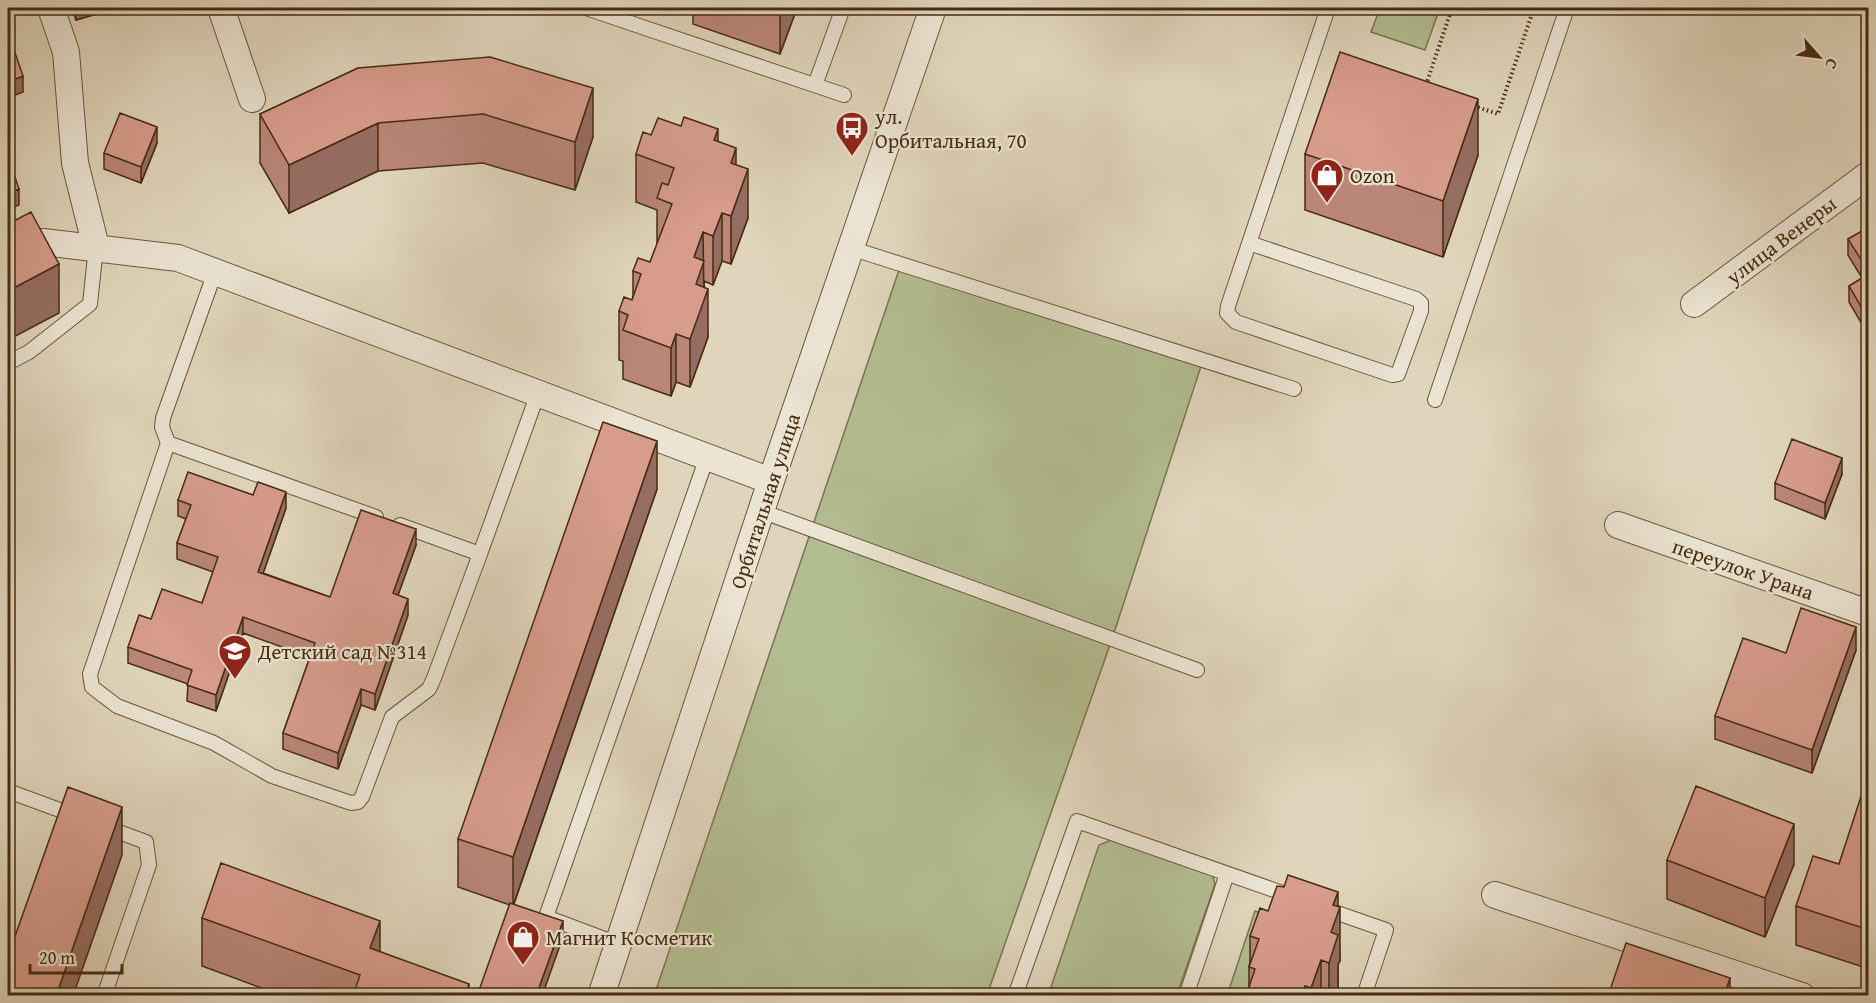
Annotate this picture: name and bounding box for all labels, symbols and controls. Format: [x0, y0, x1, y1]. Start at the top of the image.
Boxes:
north arrow [1789, 27, 1849, 87]
text: С [1820, 54, 1845, 74]
place label: ул. Орбитальная, 70 [874, 101, 1027, 156]
bus stop icon: ул. Орбитальная, 70 [834, 110, 870, 157]
shop icon: Ozon [1309, 157, 1345, 204]
place label: Ozon [1350, 160, 1395, 191]
street label: улица Венеры [1719, 188, 1843, 292]
street label: Орбитальная улица [722, 409, 808, 593]
street label: переулок Урана [1668, 530, 1818, 608]
school or university icon: Детский сад №314 [217, 633, 253, 680]
place label: Детский сад №314 [257, 636, 427, 667]
shop icon: Магнит Косметик [505, 919, 541, 966]
place label: Магнит Косметик [546, 922, 712, 953]
scale bar [30, 937, 122, 975]
text: 20 m [39, 944, 75, 971]

